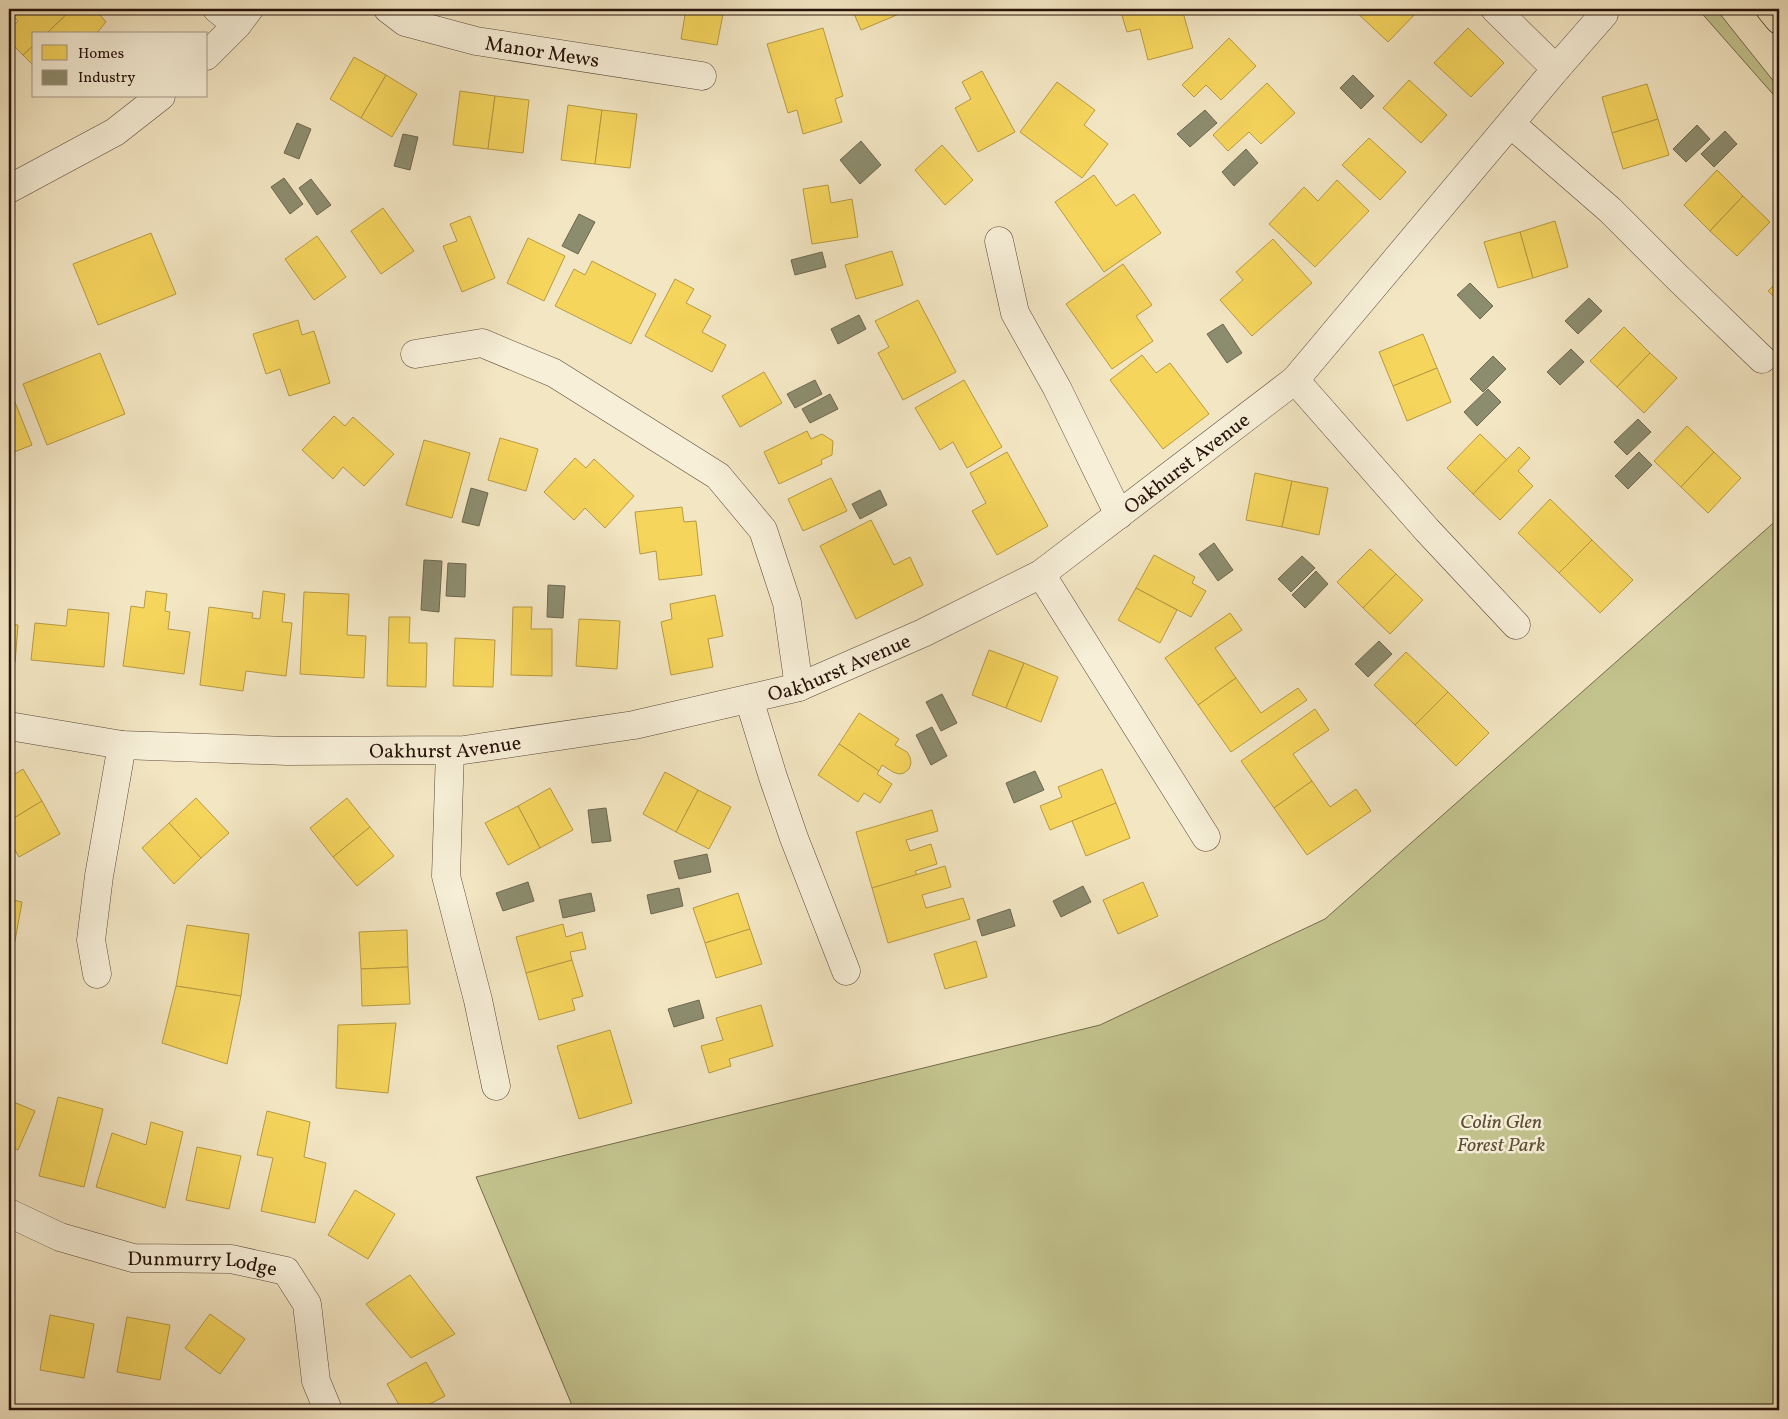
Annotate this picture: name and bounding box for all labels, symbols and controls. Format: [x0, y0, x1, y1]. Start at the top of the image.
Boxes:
street label: Manor Mews [483, 31, 601, 76]
legend [32, 32, 208, 98]
text: Homes [78, 44, 124, 65]
text: Industry [78, 68, 135, 89]
street label: Oakhurst Avenue [1119, 407, 1257, 522]
street label: Oakhurst Avenue [765, 628, 916, 710]
street label: Oakhurst Avenue [369, 730, 523, 767]
park label: Colin Glen Forest Park [1457, 1109, 1545, 1160]
street label: Dunmurry Lodge [127, 1246, 279, 1285]

